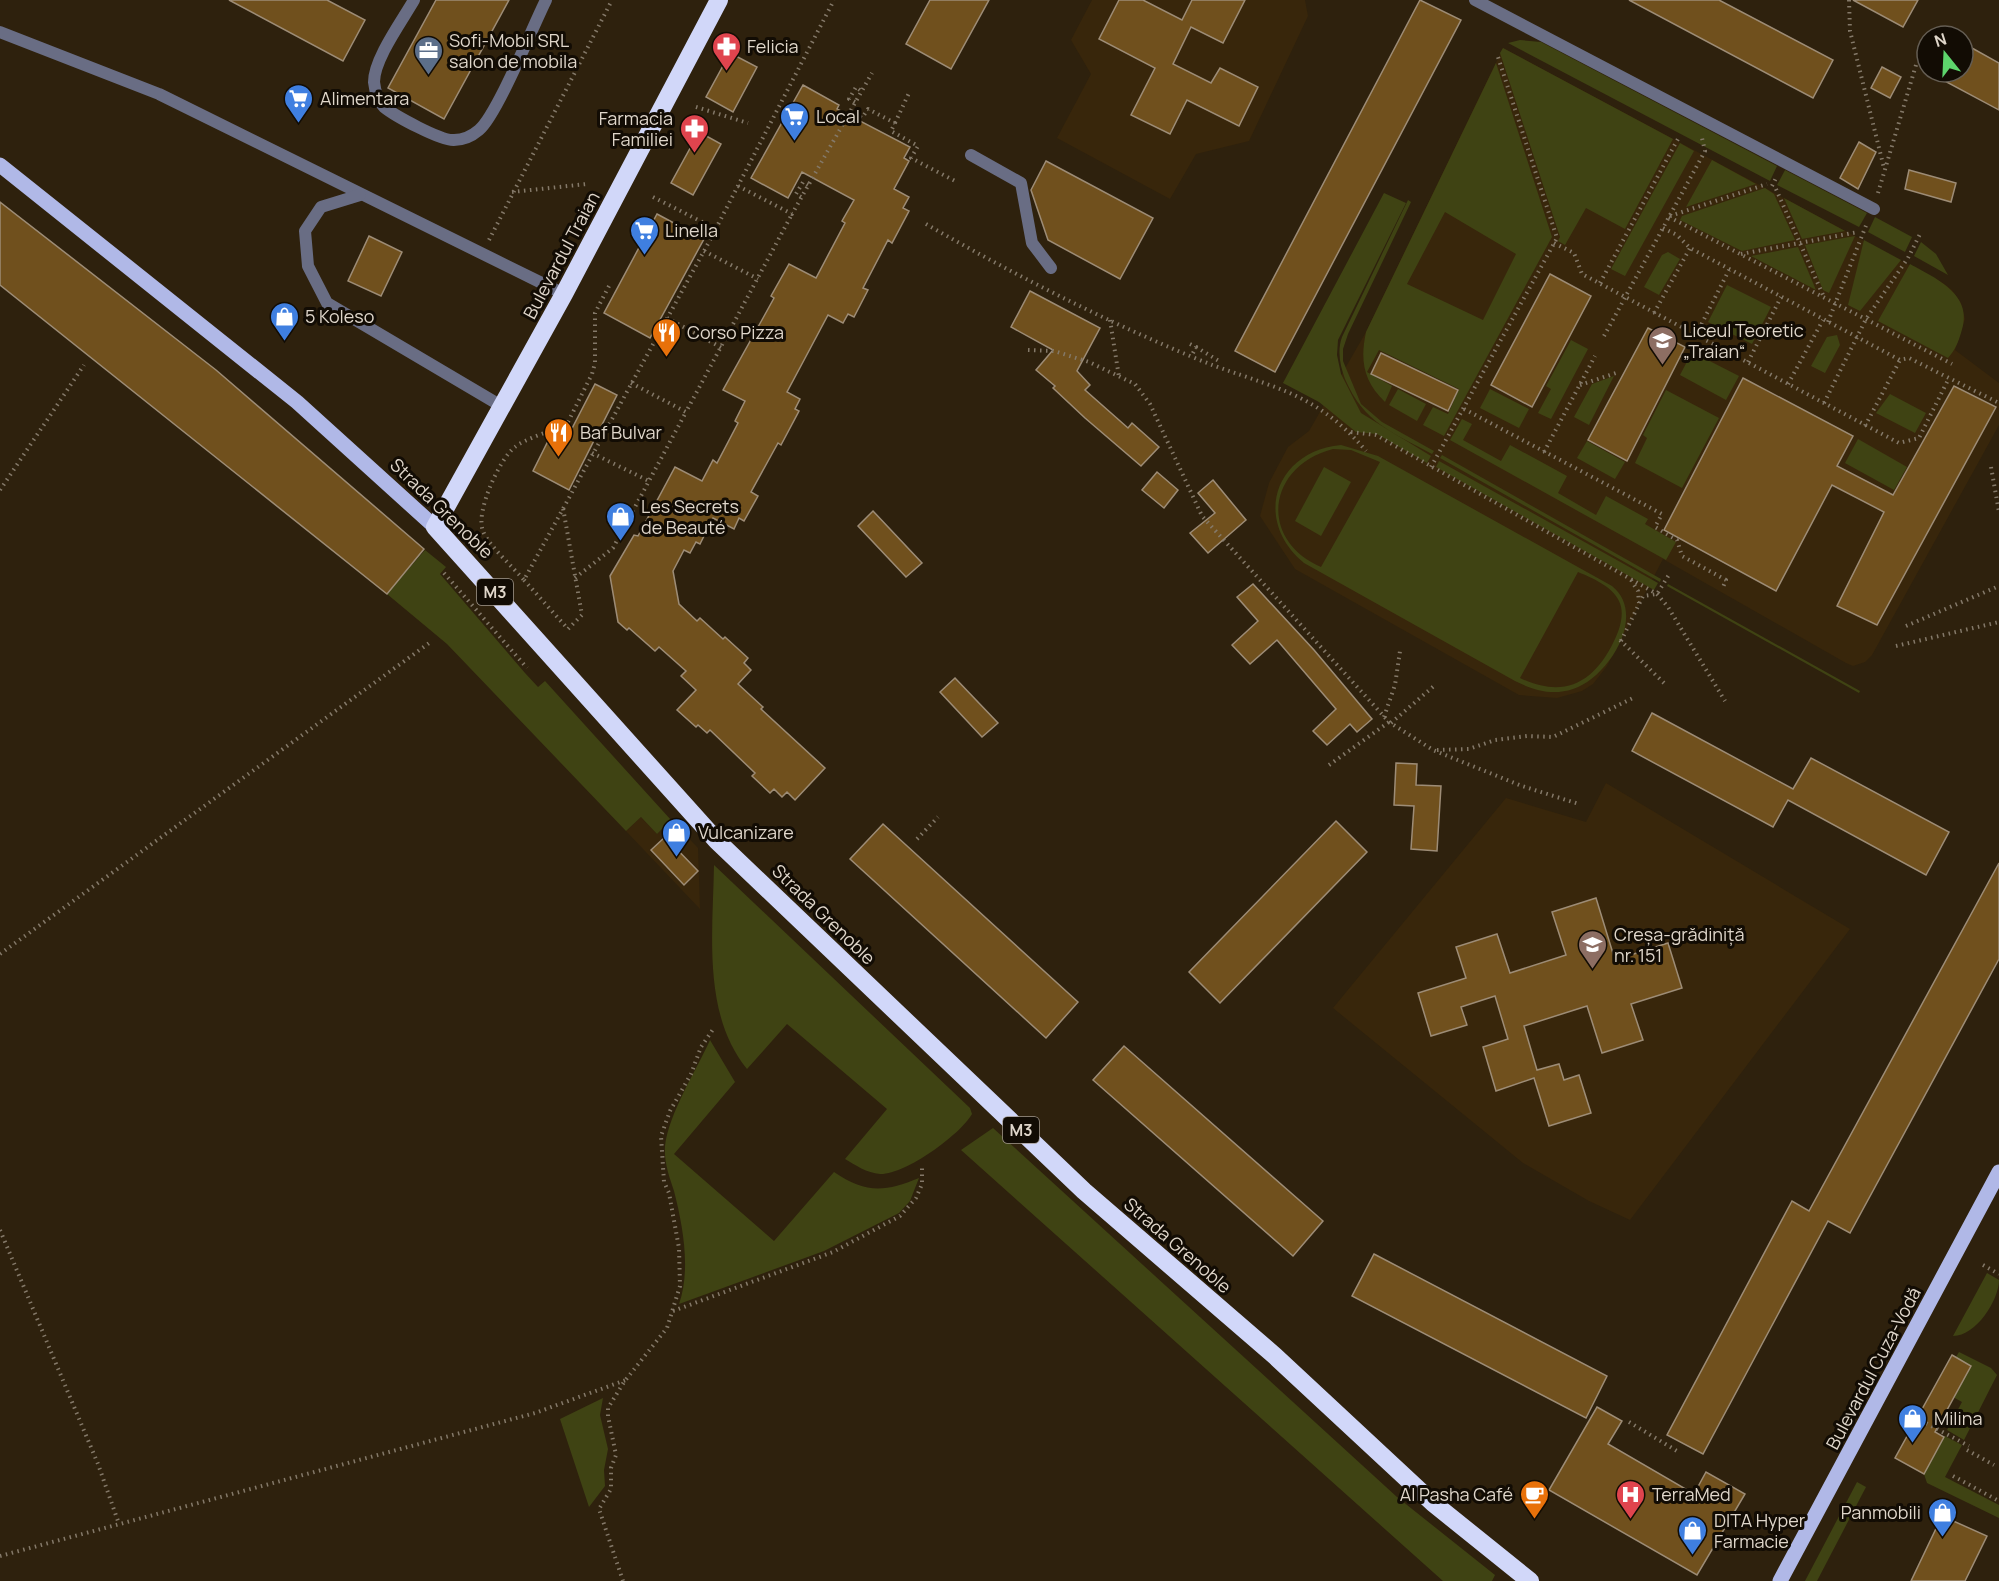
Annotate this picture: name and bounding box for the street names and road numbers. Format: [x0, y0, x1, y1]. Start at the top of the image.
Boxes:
street label: Bulevardul Traian [517, 187, 605, 323]
street label: Strada Grenoble [385, 453, 499, 563]
road number: M3 [477, 579, 513, 605]
street label: Strada Grenoble [767, 859, 881, 969]
road number: M3 [1003, 1117, 1039, 1143]
street label: Strada Grenoble [1119, 1192, 1237, 1298]
street label: Bulevardul Cuza-Vodă [1820, 1283, 1926, 1453]

